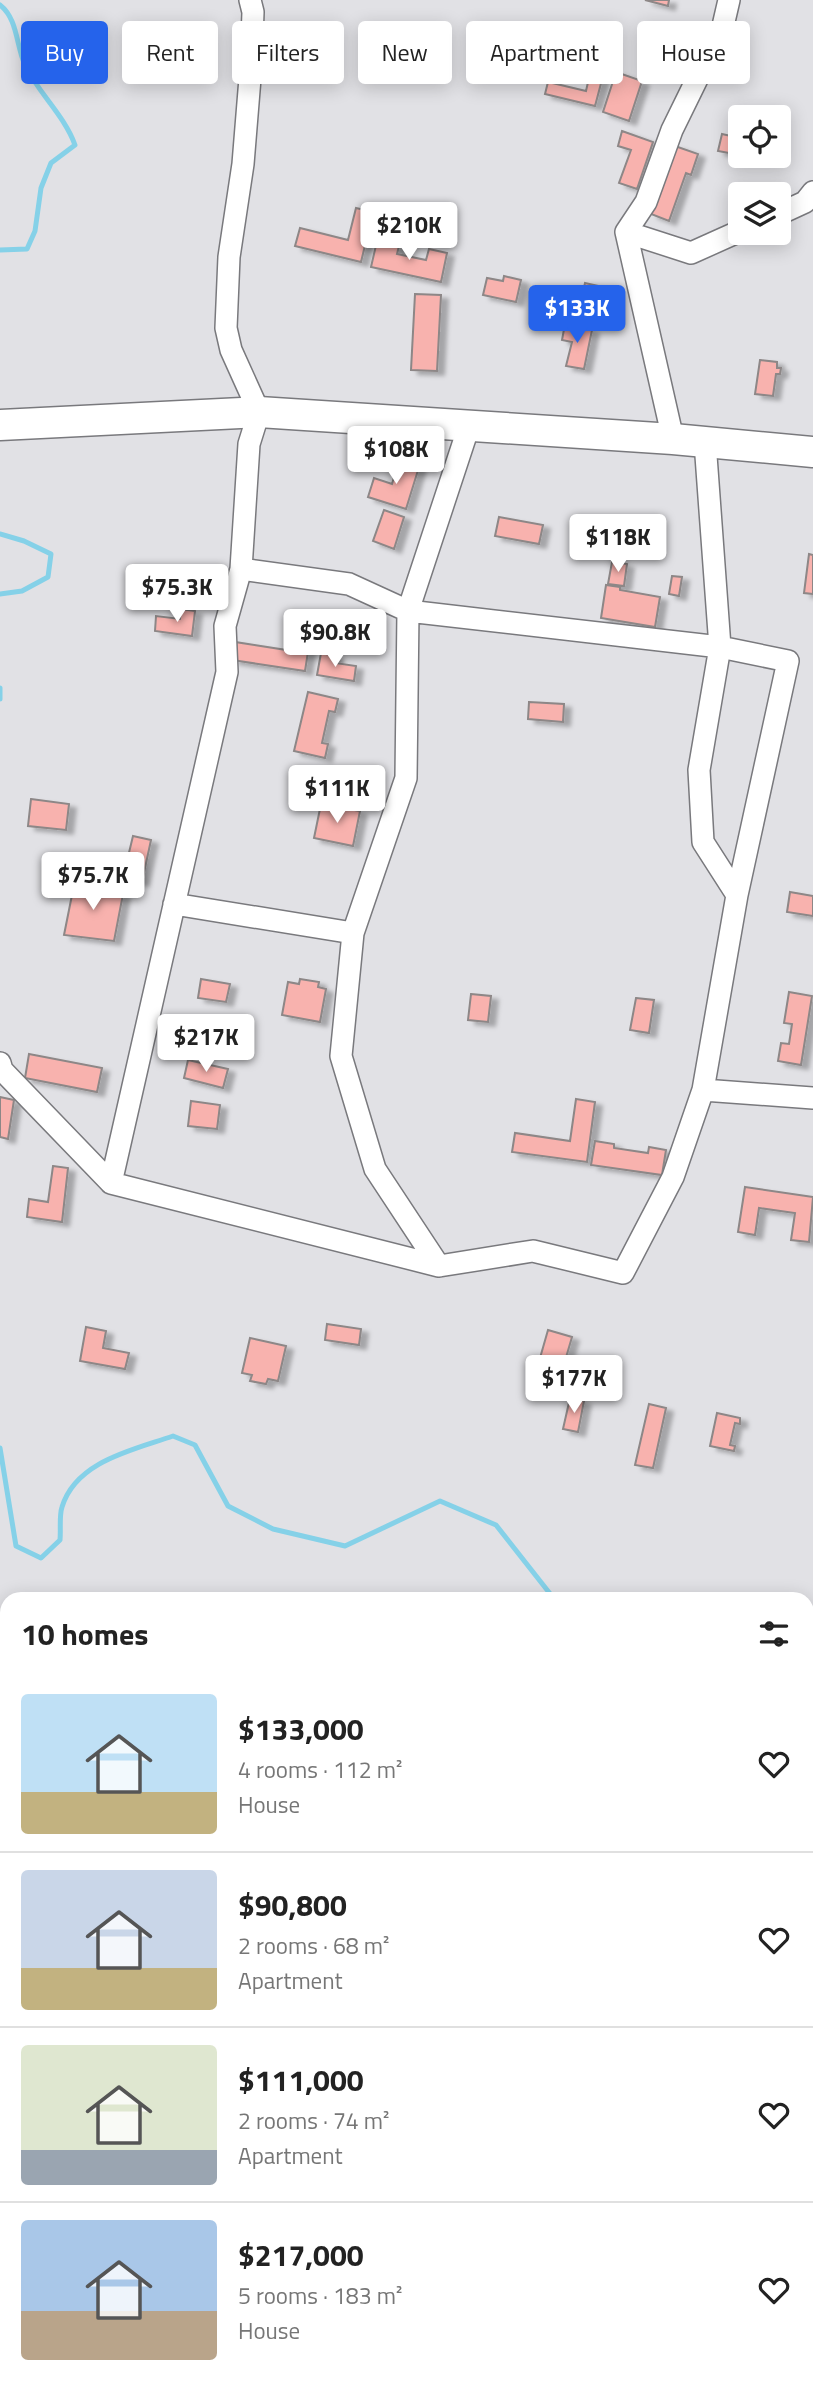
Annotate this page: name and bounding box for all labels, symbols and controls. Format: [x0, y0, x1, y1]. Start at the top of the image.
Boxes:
chip: Buy [21, 21, 108, 84]
chip: Rent [122, 21, 218, 84]
chip: Filters [232, 21, 344, 84]
chip: New [358, 21, 452, 84]
chip: Apartment [466, 21, 623, 84]
chip: House [637, 21, 750, 84]
map controls [728, 105, 791, 245]
button: locate [728, 105, 791, 168]
button: layers [728, 182, 791, 245]
pin: $210K [360, 202, 458, 262]
text: $210K [376, 207, 442, 242]
pin: $133K [528, 286, 626, 345]
text: $133K [544, 290, 610, 325]
pin: $108K [347, 426, 445, 486]
text: $108K [363, 431, 429, 466]
pin: $118K [569, 514, 667, 574]
text: $118K [585, 519, 651, 554]
pin: $75.3K [120, 564, 234, 624]
text: $75.3K [141, 569, 213, 604]
pin: $90.8K [278, 610, 392, 669]
text: $90.8K [299, 614, 371, 649]
pin: $111K [288, 766, 386, 825]
text: $111K [304, 770, 370, 805]
pin: $75.7K [36, 852, 150, 912]
text: $75.7K [57, 857, 129, 892]
pin: $217K [157, 1014, 255, 1074]
text: $217K [173, 1019, 239, 1054]
pin: $177K [525, 1356, 623, 1415]
text: $177K [541, 1360, 607, 1395]
text: 10 homes [21, 1611, 148, 1657]
icon: filters [755, 1615, 793, 1653]
text: $133,000 [238, 1706, 364, 1752]
icon: home [77, 1722, 161, 1806]
icon: heart [755, 1745, 793, 1783]
text: 4 rooms · 112 m² [238, 1752, 402, 1787]
text: House [238, 1787, 300, 1822]
text: $90,800 [238, 1882, 347, 1928]
icon: home [77, 1898, 161, 1982]
icon: heart [755, 1921, 793, 1959]
text: 2 rooms · 68 m² [238, 1928, 389, 1963]
text: Apartment [238, 1963, 343, 1998]
text: $111,000 [238, 2057, 364, 2103]
icon: home [77, 2073, 161, 2157]
icon: heart [755, 2096, 793, 2134]
text: 2 rooms · 74 m² [238, 2103, 389, 2138]
text: Apartment [238, 2138, 343, 2173]
text: $217,000 [238, 2232, 364, 2278]
icon: home [77, 2248, 161, 2332]
icon: heart [755, 2271, 793, 2309]
text: 5 rooms · 183 m² [238, 2278, 402, 2313]
text: House [238, 2313, 300, 2348]

